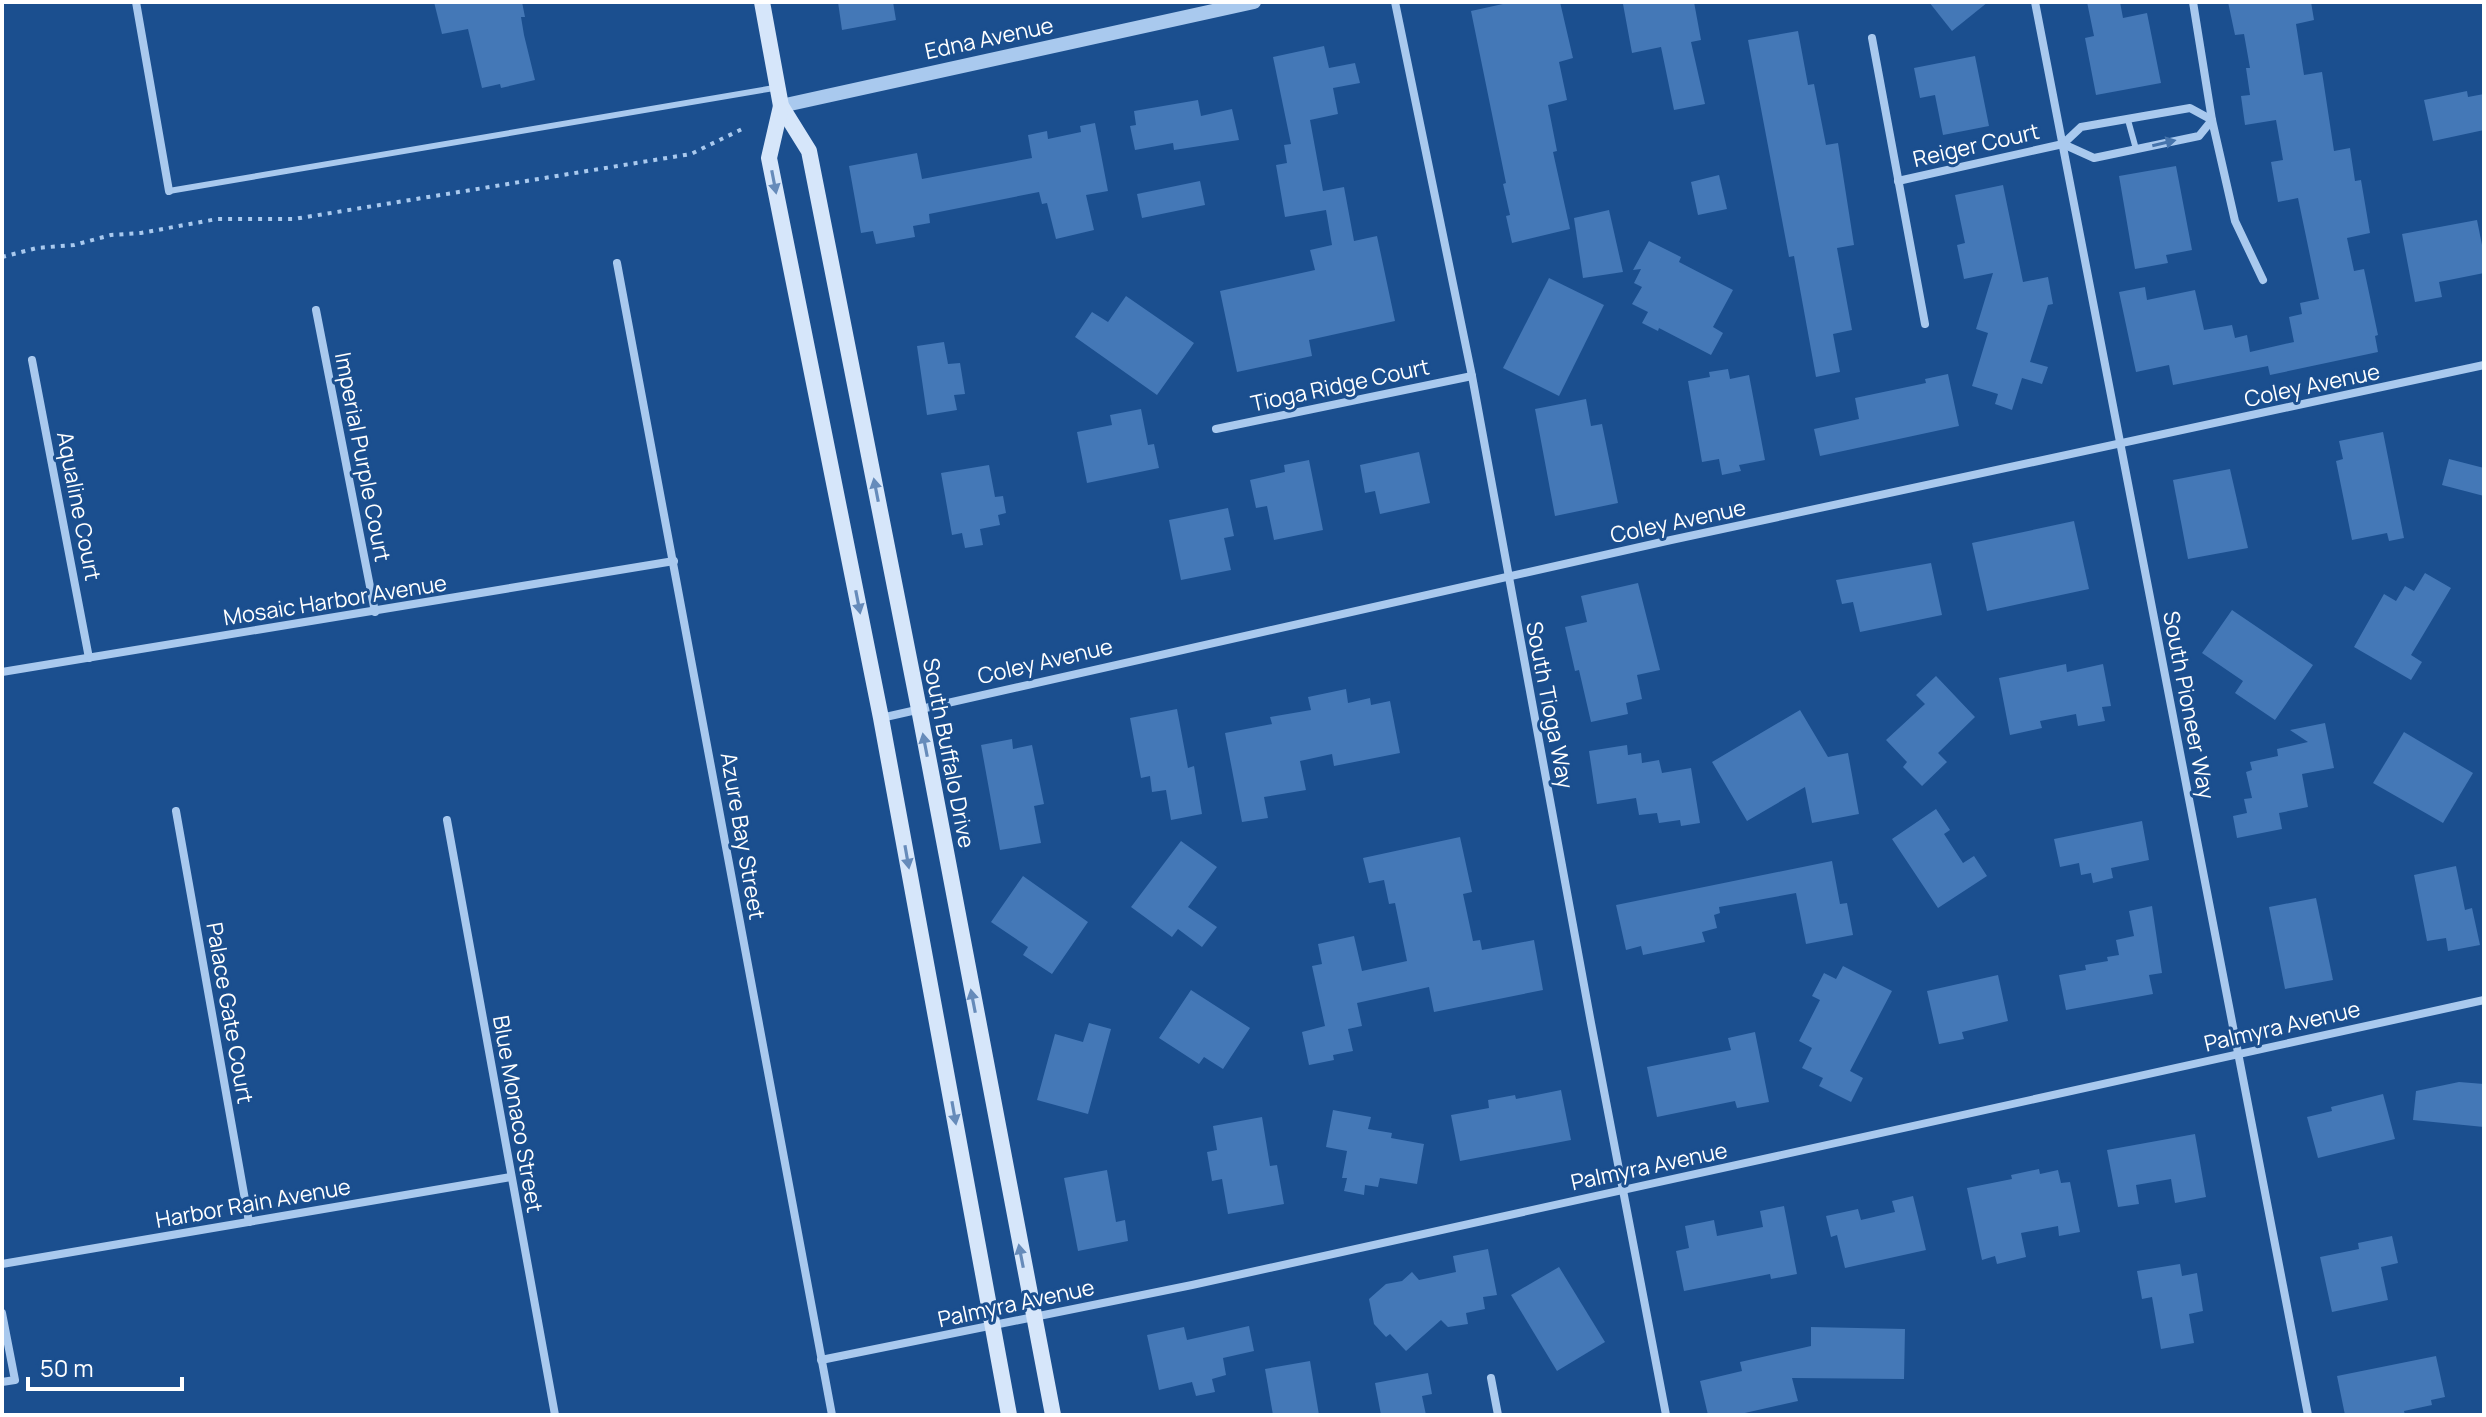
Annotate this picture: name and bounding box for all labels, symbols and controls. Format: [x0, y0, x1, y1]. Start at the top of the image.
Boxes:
street label: Edna Avenue [922, 10, 1056, 66]
street label: Reiger Court [1910, 116, 2042, 174]
one-way arrow [2151, 136, 2176, 148]
one-way arrow [768, 170, 781, 195]
street label: Imperial Purple Court [328, 350, 398, 564]
street label: Tioga Ridge Court [1248, 351, 1432, 419]
street label: Coley Avenue [2241, 356, 2383, 414]
street label: Aqualine Court [50, 429, 108, 583]
one-way arrow [869, 477, 881, 502]
street label: Coley Avenue [1607, 492, 1749, 550]
street label: Mosaic Harbor Avenue [221, 568, 449, 632]
one-way arrow [852, 590, 865, 615]
street label: South Pioneer Way [2156, 608, 2222, 802]
street label: South Tioga Way [1519, 619, 1581, 791]
street label: Coley Avenue [974, 631, 1116, 691]
street label: South Buffalo Drive [916, 655, 982, 851]
one-way arrow [919, 732, 931, 757]
street label: Azure Bay Street [714, 750, 773, 922]
one-way arrow [901, 845, 913, 870]
street label: Palace Gate Court [199, 920, 261, 1106]
one-way arrow [967, 988, 979, 1013]
street label: Palmyra Avenue [2201, 993, 2363, 1059]
street label: Blue Monaco Street [486, 1013, 550, 1215]
one-way arrow [948, 1101, 960, 1126]
street label: Palmyra Avenue [1568, 1135, 1730, 1197]
street label: Harbor Rain Avenue [153, 1171, 353, 1235]
one-way arrow [1015, 1243, 1027, 1268]
street label: Palmyra Avenue [935, 1272, 1097, 1334]
scale bar [28, 1341, 182, 1391]
text: 50 m [40, 1351, 94, 1384]

